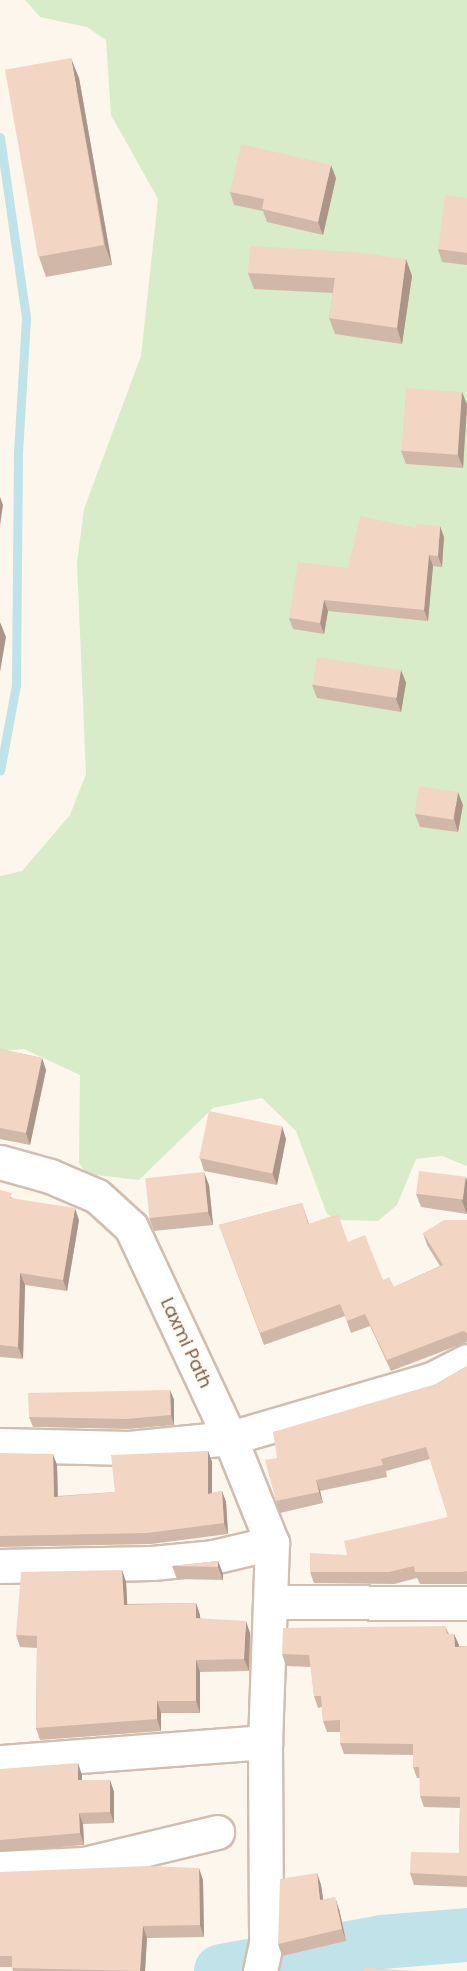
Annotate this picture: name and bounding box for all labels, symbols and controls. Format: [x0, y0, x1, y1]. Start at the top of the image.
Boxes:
street label: Laxmi Path [156, 1294, 216, 1392]

